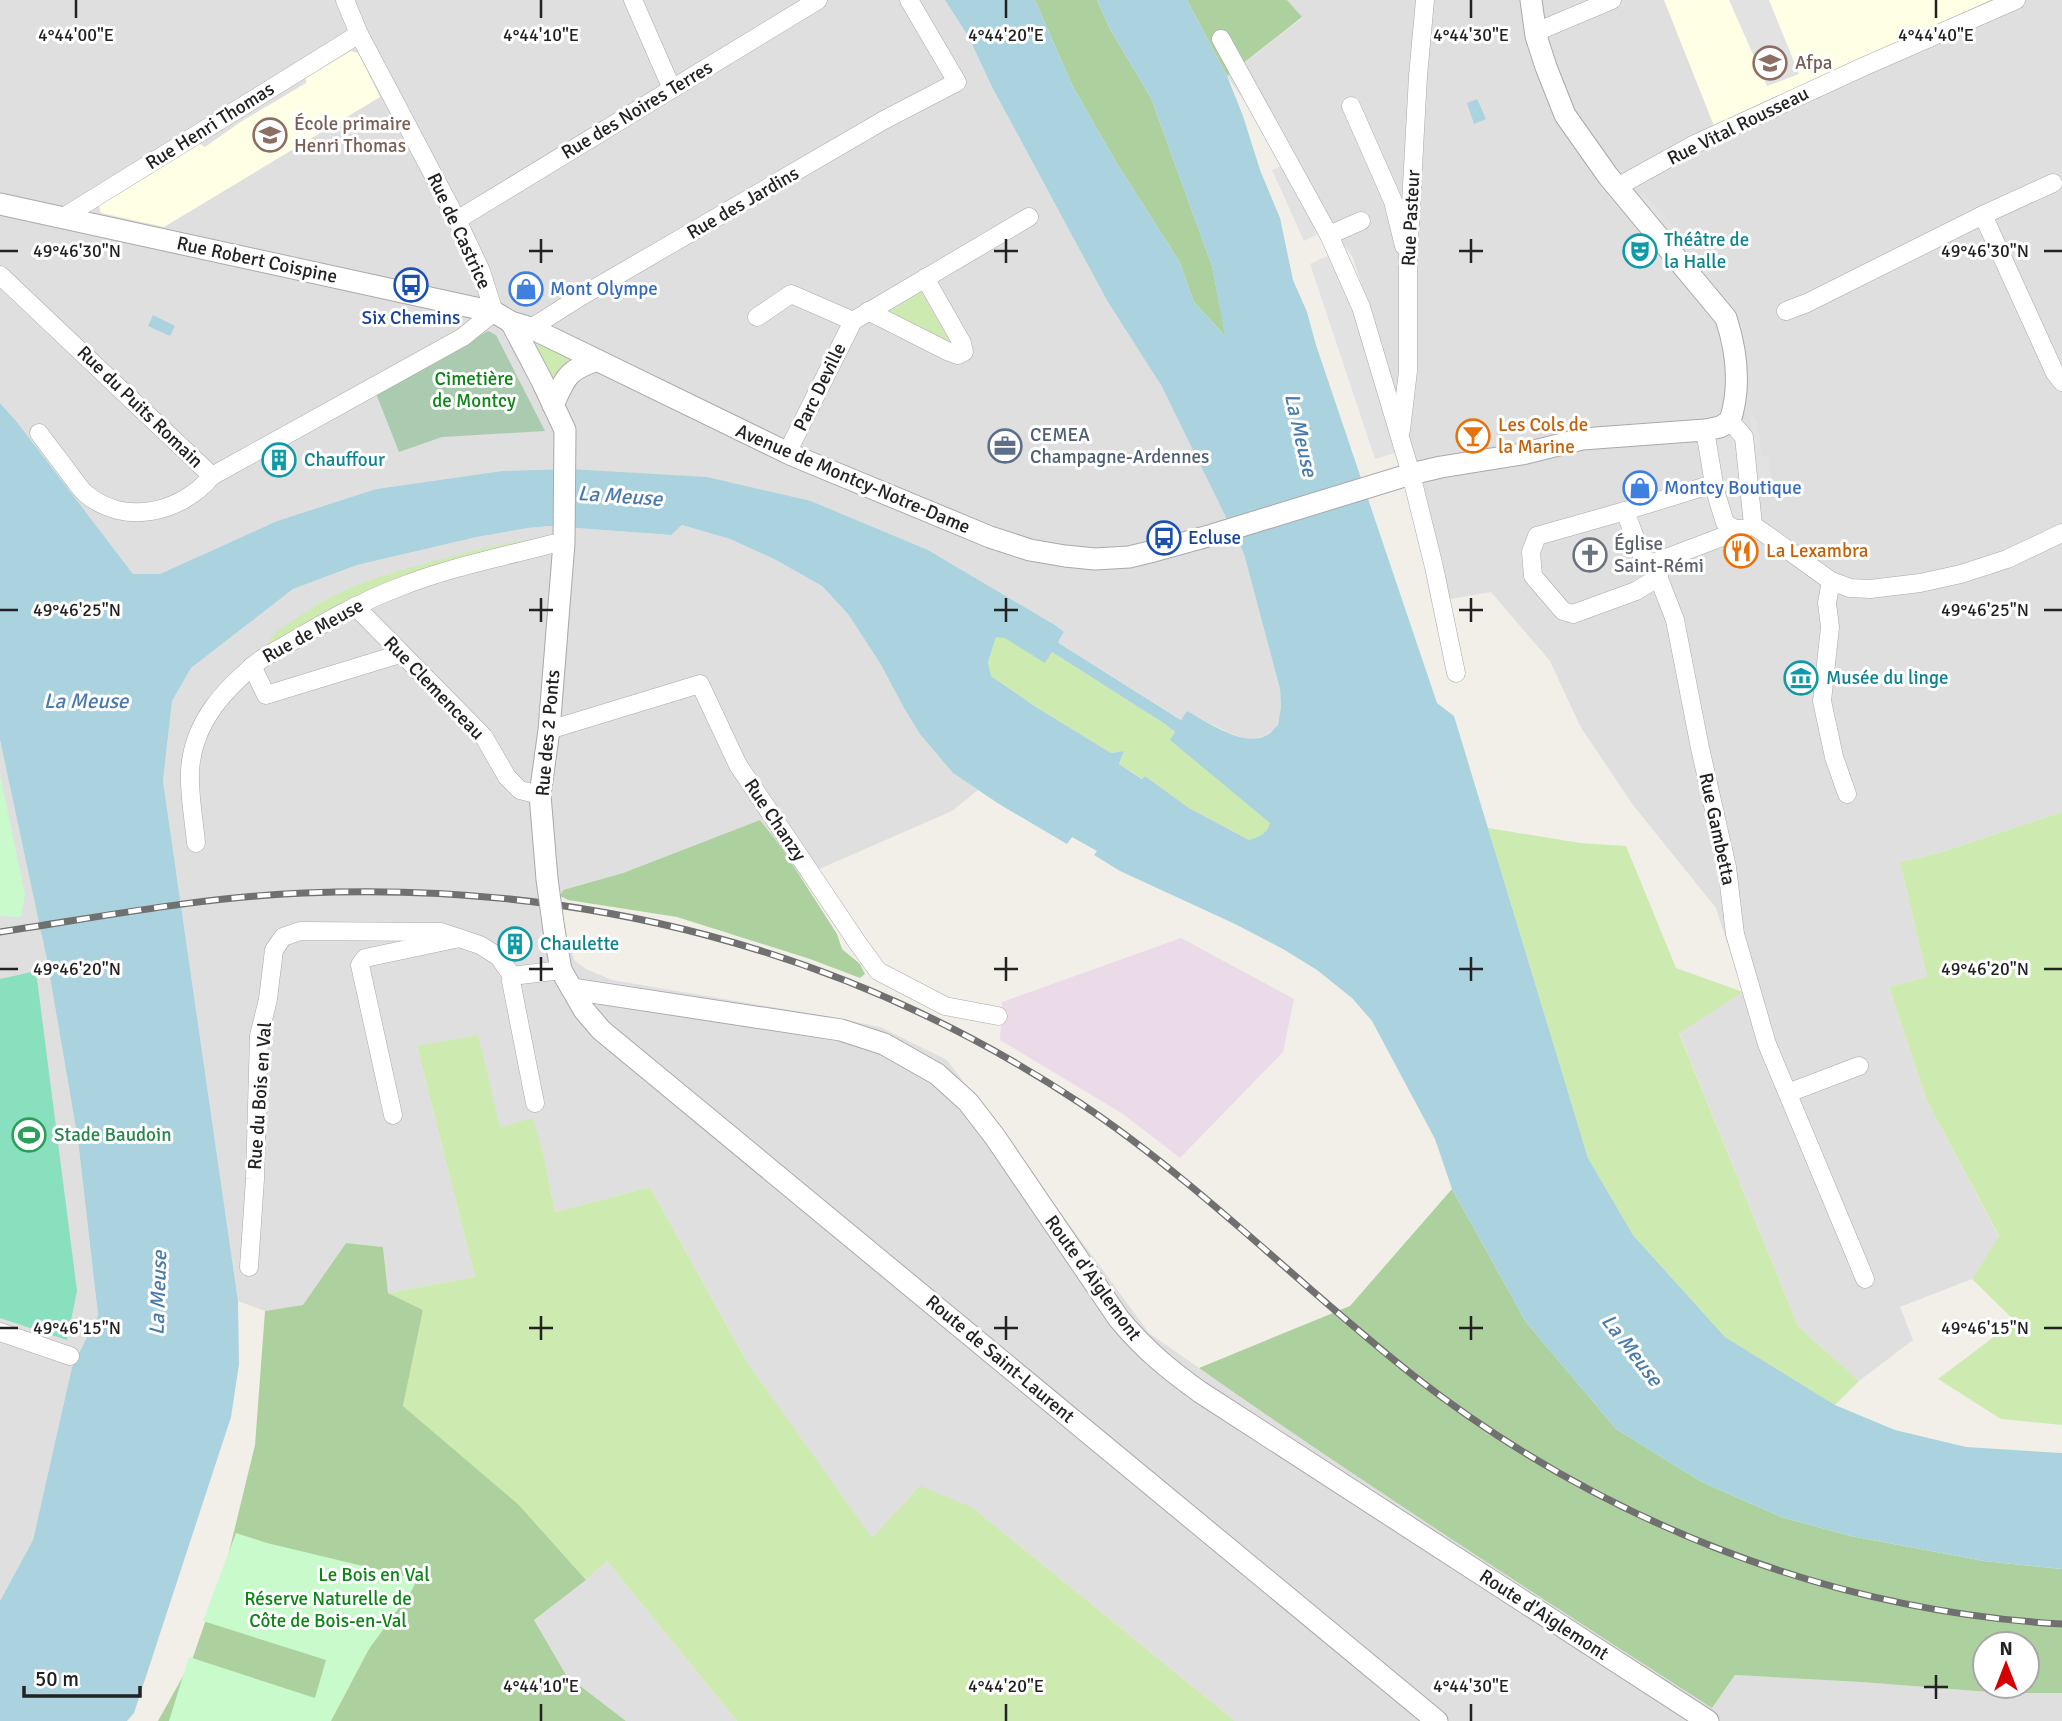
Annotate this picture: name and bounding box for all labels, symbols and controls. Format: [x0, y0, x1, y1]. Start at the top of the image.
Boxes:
text: 4°44'00"E [38, 24, 114, 46]
text: 4°44'10"E [503, 24, 579, 46]
text: 4°44'20"E [968, 24, 1044, 46]
text: 4°44'30"E [1433, 24, 1509, 46]
text: 4°44'40"E [1898, 24, 1974, 46]
school or university icon: Afpa [1751, 44, 1789, 82]
place label: Afpa [1795, 51, 1832, 75]
street label: Rue des Noires Terres [557, 55, 717, 165]
street label: Rue Henri Thomas [141, 77, 279, 175]
street label: Rue Vital Rousseau [1663, 81, 1813, 171]
place label: École primaire Henri Thomas [294, 112, 411, 158]
school or university icon: École primaire Henri Thomas [251, 116, 289, 154]
street label: Rue des Jardins [683, 161, 803, 245]
street label: Rue de Castrice [422, 169, 496, 293]
street label: Rue Pasteur [1396, 169, 1426, 267]
place label: Théâtre de la Halle [1664, 228, 1749, 274]
street label: Rue Robert Coispine [174, 231, 340, 289]
theatre icon: Théâtre de la Halle [1621, 232, 1659, 270]
text: 49°46'30"N [33, 240, 121, 262]
text: 49°46'30"N [1941, 240, 2029, 262]
bus stop icon: Six Chemins [392, 266, 430, 304]
shop icon: Mont Olympe [507, 270, 545, 308]
place label: Mont Olympe [550, 277, 658, 301]
place label: Six Chemins [362, 306, 460, 330]
street label: Parc Deville [788, 339, 852, 435]
street label: Rue du Puits Romain [72, 341, 208, 473]
park label: Cimetière de Montcy [432, 367, 516, 413]
water label: La Meuse [1279, 391, 1324, 481]
place label: Les Cols de la Marine [1498, 413, 1588, 459]
bar icon: Les Cols de la Marine [1454, 417, 1492, 455]
street label: Avenue de Montcy-Notre-Dame [732, 419, 974, 539]
place label: CEMEA Champagne-Ardennes [1030, 423, 1209, 469]
office icon: CEMEA Champagne-Ardennes [986, 427, 1024, 465]
building icon: Chauffour [260, 441, 298, 479]
place label: Chauffour [304, 448, 385, 472]
shop icon: Montcy Boutique [1621, 469, 1659, 507]
place label: Montcy Boutique [1664, 476, 1802, 500]
water label: La Meuse [577, 480, 665, 512]
bus stop icon: Ecluse [1145, 519, 1183, 557]
place label: Ecluse [1188, 526, 1241, 550]
place label: Église Saint-Rémi [1614, 532, 1704, 578]
restaurant icon: La Lexambra [1722, 532, 1760, 570]
church icon: Église Saint-Rémi [1571, 536, 1609, 574]
place label: La Lexambra [1766, 539, 1868, 563]
street label: Rue de Meuse [258, 593, 368, 669]
text: 49°46'25"N [33, 599, 121, 621]
text: 49°46'25"N [1941, 599, 2029, 621]
street label: Rue Clemenceau [379, 631, 489, 745]
museum icon: Musée du linge [1782, 659, 1820, 697]
place label: Musée du linge [1826, 666, 1948, 690]
street label: Rue des 2 Ponts [531, 669, 565, 797]
water label: La Meuse [44, 688, 130, 714]
street label: Rue Gambetta [1693, 771, 1741, 887]
street label: Rue Chanzy [739, 774, 811, 866]
building icon: Chaulette [496, 925, 534, 963]
place label: Chaulette [540, 932, 619, 956]
text: 49°46'20"N [33, 958, 121, 980]
text: 49°46'20"N [1941, 958, 2029, 980]
street label: Rue du Bois en Val [243, 1021, 277, 1171]
sports icon: Stade Baudoin [10, 1116, 48, 1154]
place label: Stade Baudoin [54, 1123, 172, 1147]
street label: Route d'Aiglemont [1039, 1211, 1147, 1346]
water label: La Meuse [144, 1249, 173, 1336]
street label: Route de Saint-Laurent [921, 1290, 1080, 1429]
water label: La Meuse [1596, 1309, 1669, 1393]
text: 49°46'15"N [33, 1317, 121, 1339]
text: 49°46'15"N [1941, 1317, 2029, 1339]
park label: Le Bois en Val [318, 1563, 430, 1587]
street label: Route d'Aiglemont [1475, 1564, 1613, 1666]
park label: Réserve Naturelle de Côte de Bois-en-Val [244, 1587, 412, 1633]
north arrow [1971, 1630, 2041, 1700]
text: N [1999, 1637, 2013, 1661]
scale bar [24, 1654, 140, 1698]
text: 50 m [35, 1666, 79, 1692]
text: 4°44'10"E [503, 1675, 579, 1697]
text: 4°44'20"E [968, 1675, 1044, 1697]
text: 4°44'30"E [1433, 1675, 1509, 1697]

